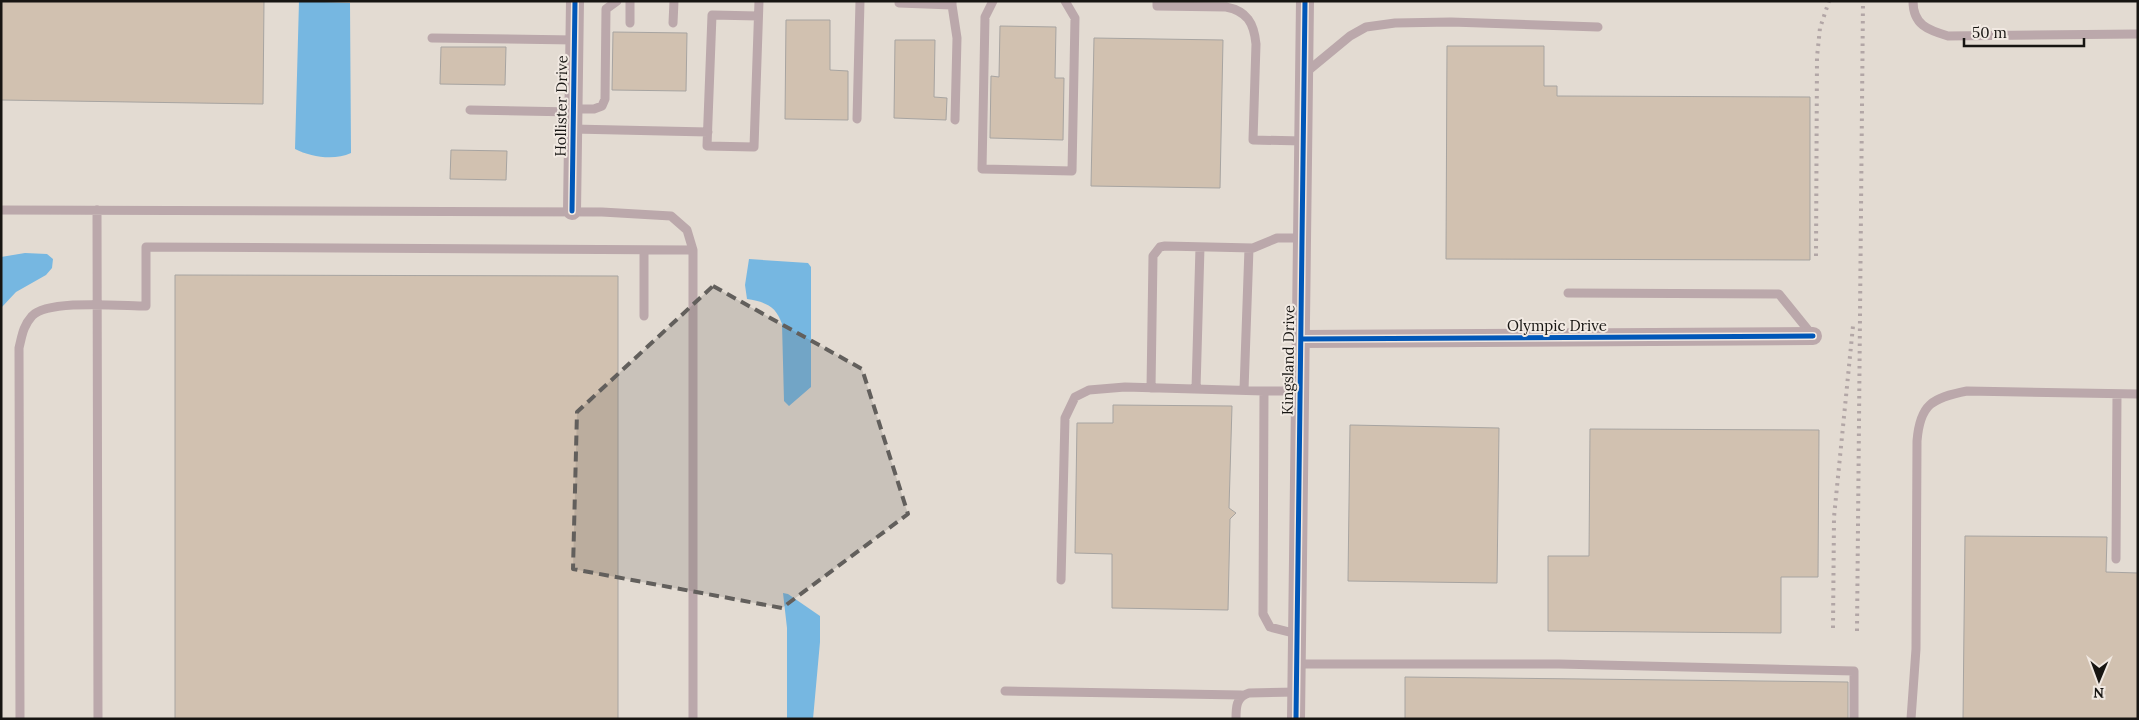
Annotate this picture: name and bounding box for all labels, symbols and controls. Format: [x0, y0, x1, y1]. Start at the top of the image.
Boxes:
scale bar [1964, 15, 2084, 47]
text: 50 m [1972, 23, 2007, 42]
street label: Hollister Drive [551, 55, 571, 157]
street label: Kingsland Drive [1278, 305, 1298, 415]
street label: Olympic Drive [1507, 316, 1607, 335]
north arrow [2074, 655, 2124, 705]
text: N [2093, 684, 2104, 702]

